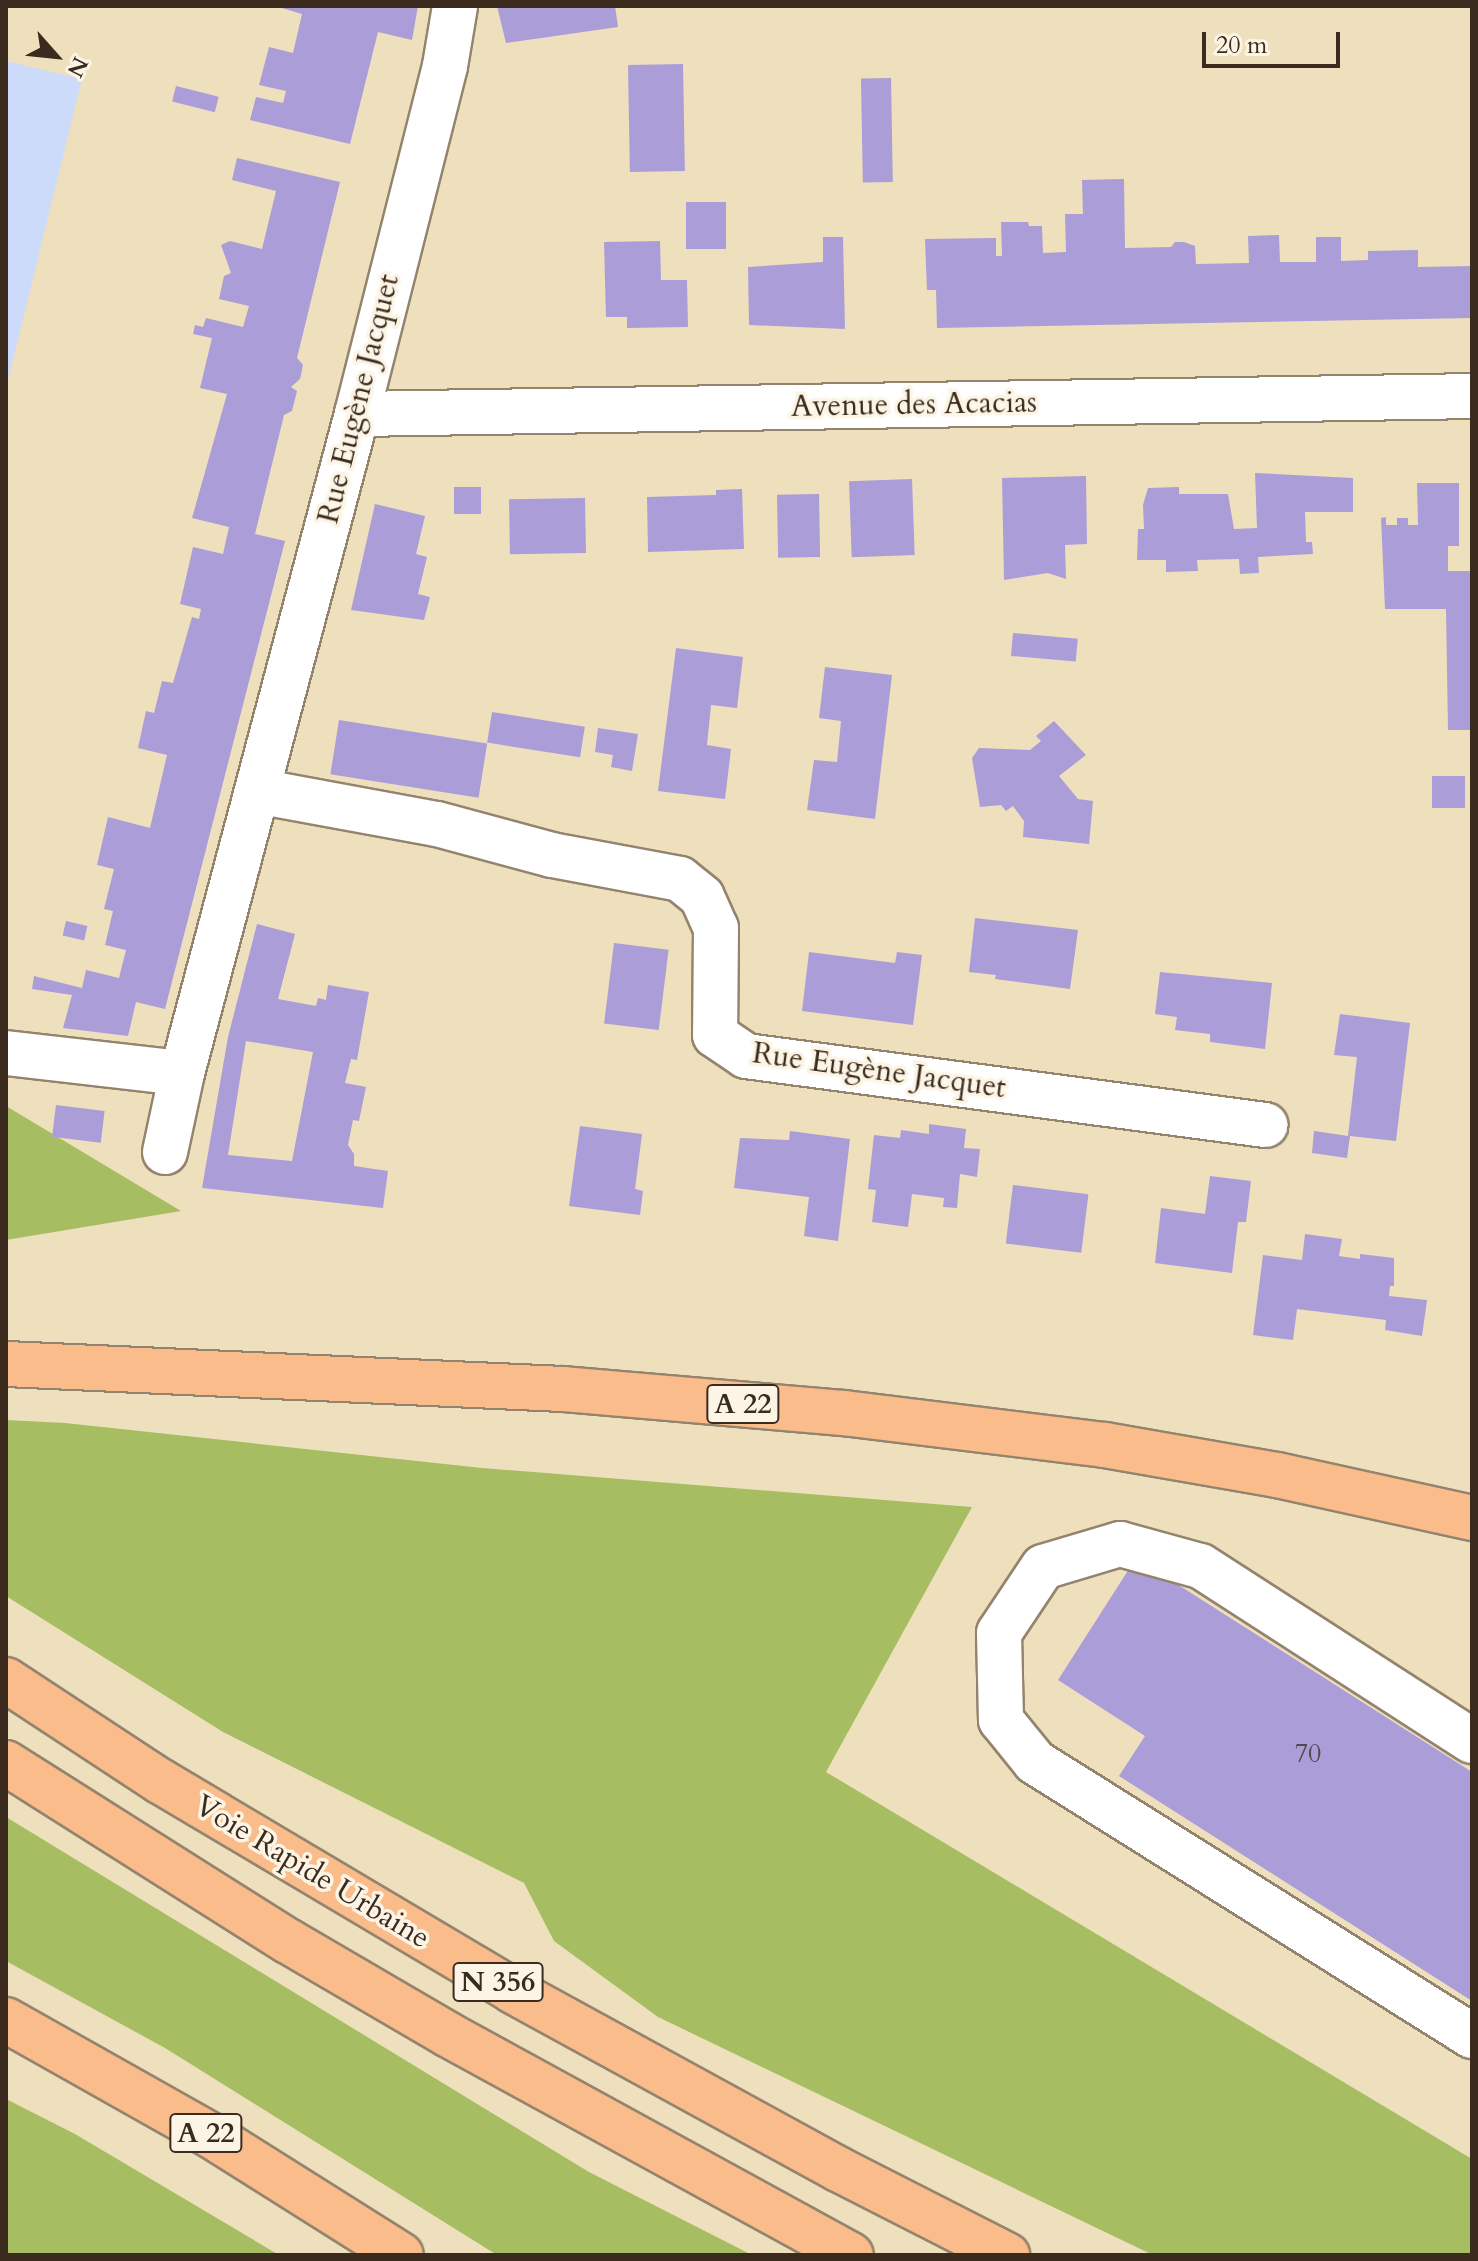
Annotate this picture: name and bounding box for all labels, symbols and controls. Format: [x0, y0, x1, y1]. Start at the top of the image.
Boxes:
north arrow [16, 16, 96, 96]
scale bar [1206, 16, 1344, 66]
text: 20 m [1216, 29, 1267, 62]
text: N [60, 52, 95, 82]
street label: Rue Eugène Jacquet [311, 271, 407, 527]
street label: Avenue des Acacias [791, 385, 1037, 425]
street label: Rue Eugène Jacquet [750, 1035, 1008, 1107]
road number: A 22 [705, 1380, 781, 1428]
house number: 70 [1295, 1738, 1321, 1770]
street label: Voie Rapide Urbaine [188, 1788, 436, 1956]
road number: N 356 [452, 1958, 544, 2006]
road number: A 22 [168, 2109, 244, 2157]

